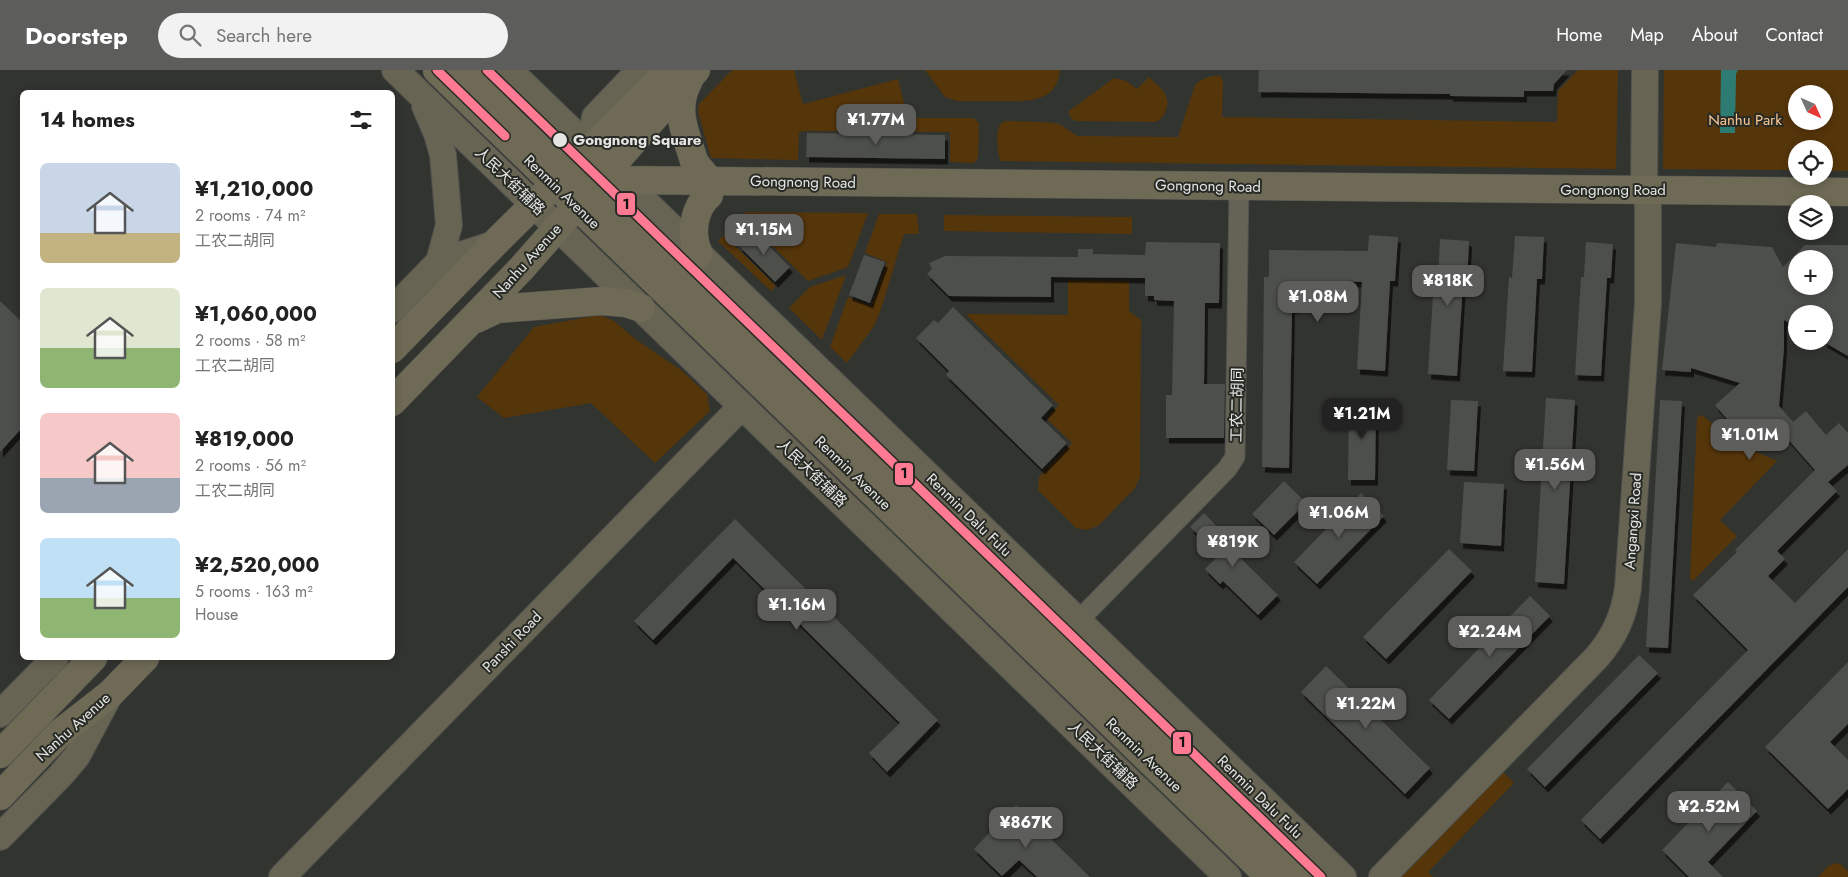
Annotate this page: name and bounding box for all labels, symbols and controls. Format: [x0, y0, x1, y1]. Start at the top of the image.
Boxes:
search box [158, 13, 508, 58]
text: Doorstep [25, 18, 128, 53]
icon: search [176, 21, 204, 49]
text: Search here [216, 22, 312, 49]
text: Home [1556, 22, 1602, 48]
text: Map [1630, 22, 1664, 48]
text: About [1692, 22, 1737, 48]
text: Contact [1765, 22, 1823, 48]
north arrow [1788, 85, 1832, 130]
map controls [1788, 85, 1833, 350]
pin: ¥1.77M [835, 104, 917, 146]
text: 14 homes [40, 105, 135, 135]
icon: filters [347, 106, 375, 134]
text: ¥1.77M [847, 108, 905, 131]
park label: Nanhu Park [1708, 109, 1782, 131]
place label: Gongnong Square [573, 129, 702, 151]
marker: Gongnong Square [551, 131, 569, 149]
button: locate [1788, 140, 1833, 185]
street label: 人民大街辅路 [470, 142, 550, 220]
street label: Renmin Avenue [519, 150, 605, 234]
street label: Gongnong Road [750, 170, 856, 194]
text: ¥1,210,000 [195, 174, 313, 204]
street label: Gongnong Road [1155, 174, 1261, 198]
street label: Gongnong Road [1560, 179, 1666, 201]
icon: home [80, 183, 140, 243]
line badge: 1 [616, 192, 636, 216]
text: 1 [622, 194, 630, 214]
button: layers [1788, 195, 1833, 240]
text: 2 rooms · 74 m² [195, 204, 306, 227]
pin: ¥1.15M [723, 214, 805, 256]
text: ¥1.15M [736, 218, 792, 241]
street label: Nanhu Avenue [487, 219, 567, 303]
text: 工农二胡同 [195, 229, 275, 252]
button: + [1788, 250, 1833, 295]
pin: ¥818K [1413, 264, 1483, 307]
text: ¥818K [1423, 269, 1473, 292]
pin: ¥1.08M [1277, 280, 1359, 323]
text: ¥1.08M [1289, 285, 1347, 308]
text: ¥1,060,000 [195, 299, 317, 329]
button: − [1788, 305, 1833, 350]
icon: home [80, 308, 140, 368]
text: 2 rooms · 58 m² [195, 329, 306, 352]
text: 工农二胡同 [195, 354, 275, 377]
street label: 工农二胡同 [1225, 367, 1249, 443]
pin: ¥1.21M [1321, 398, 1403, 440]
text: ¥1.21M [1334, 402, 1390, 425]
pin: ¥1.01M [1709, 418, 1791, 461]
text: ¥1.01M [1722, 423, 1779, 446]
text: ¥819,000 [195, 424, 294, 454]
street label: Renmin Avenue [810, 431, 896, 515]
icon: home [80, 433, 140, 493]
street label: 人民大街辅路 [772, 434, 852, 512]
pin: ¥1.56M [1514, 448, 1596, 491]
text: ¥1.56M [1525, 453, 1585, 476]
text: 2 rooms · 56 m² [195, 454, 306, 477]
line badge: 1 [894, 462, 914, 486]
text: 1 [900, 463, 908, 483]
street label: Renmin Dalu Fulu [921, 468, 1017, 562]
street label: Angangxi Road [1619, 472, 1647, 570]
text: 工农二胡同 [195, 479, 275, 502]
pin: ¥1.06M [1298, 496, 1380, 539]
text: ¥1.06M [1309, 501, 1369, 524]
pin: ¥819K [1198, 526, 1268, 568]
text: ¥819K [1208, 530, 1258, 553]
text: ¥2,520,000 [195, 550, 319, 580]
icon: home [80, 558, 140, 618]
text: 5 rooms · 163 m² [195, 580, 313, 603]
pin: ¥1.16M [756, 588, 838, 631]
text: ¥1.16M [768, 593, 826, 616]
text: House [195, 603, 238, 626]
street label: Panshi Road [477, 606, 547, 678]
pin: ¥2.24M [1449, 616, 1531, 658]
text: ¥2.24M [1459, 620, 1521, 643]
street label: Nanhu Avenue [31, 687, 115, 767]
pin: ¥1.22M [1325, 688, 1407, 730]
text: ¥1.22M [1336, 692, 1396, 715]
street label: Renmin Avenue [1101, 713, 1187, 797]
street label: 人民大街辅路 [1063, 716, 1143, 794]
line badge: 1 [1172, 731, 1192, 755]
text: 1 [1178, 732, 1186, 752]
street label: Renmin Dalu Fulu [1212, 750, 1308, 844]
pin: ¥2.52M [1668, 790, 1750, 833]
text: ¥2.52M [1678, 795, 1740, 818]
pin: ¥867K [991, 806, 1061, 849]
text: ¥867K [1000, 811, 1052, 834]

